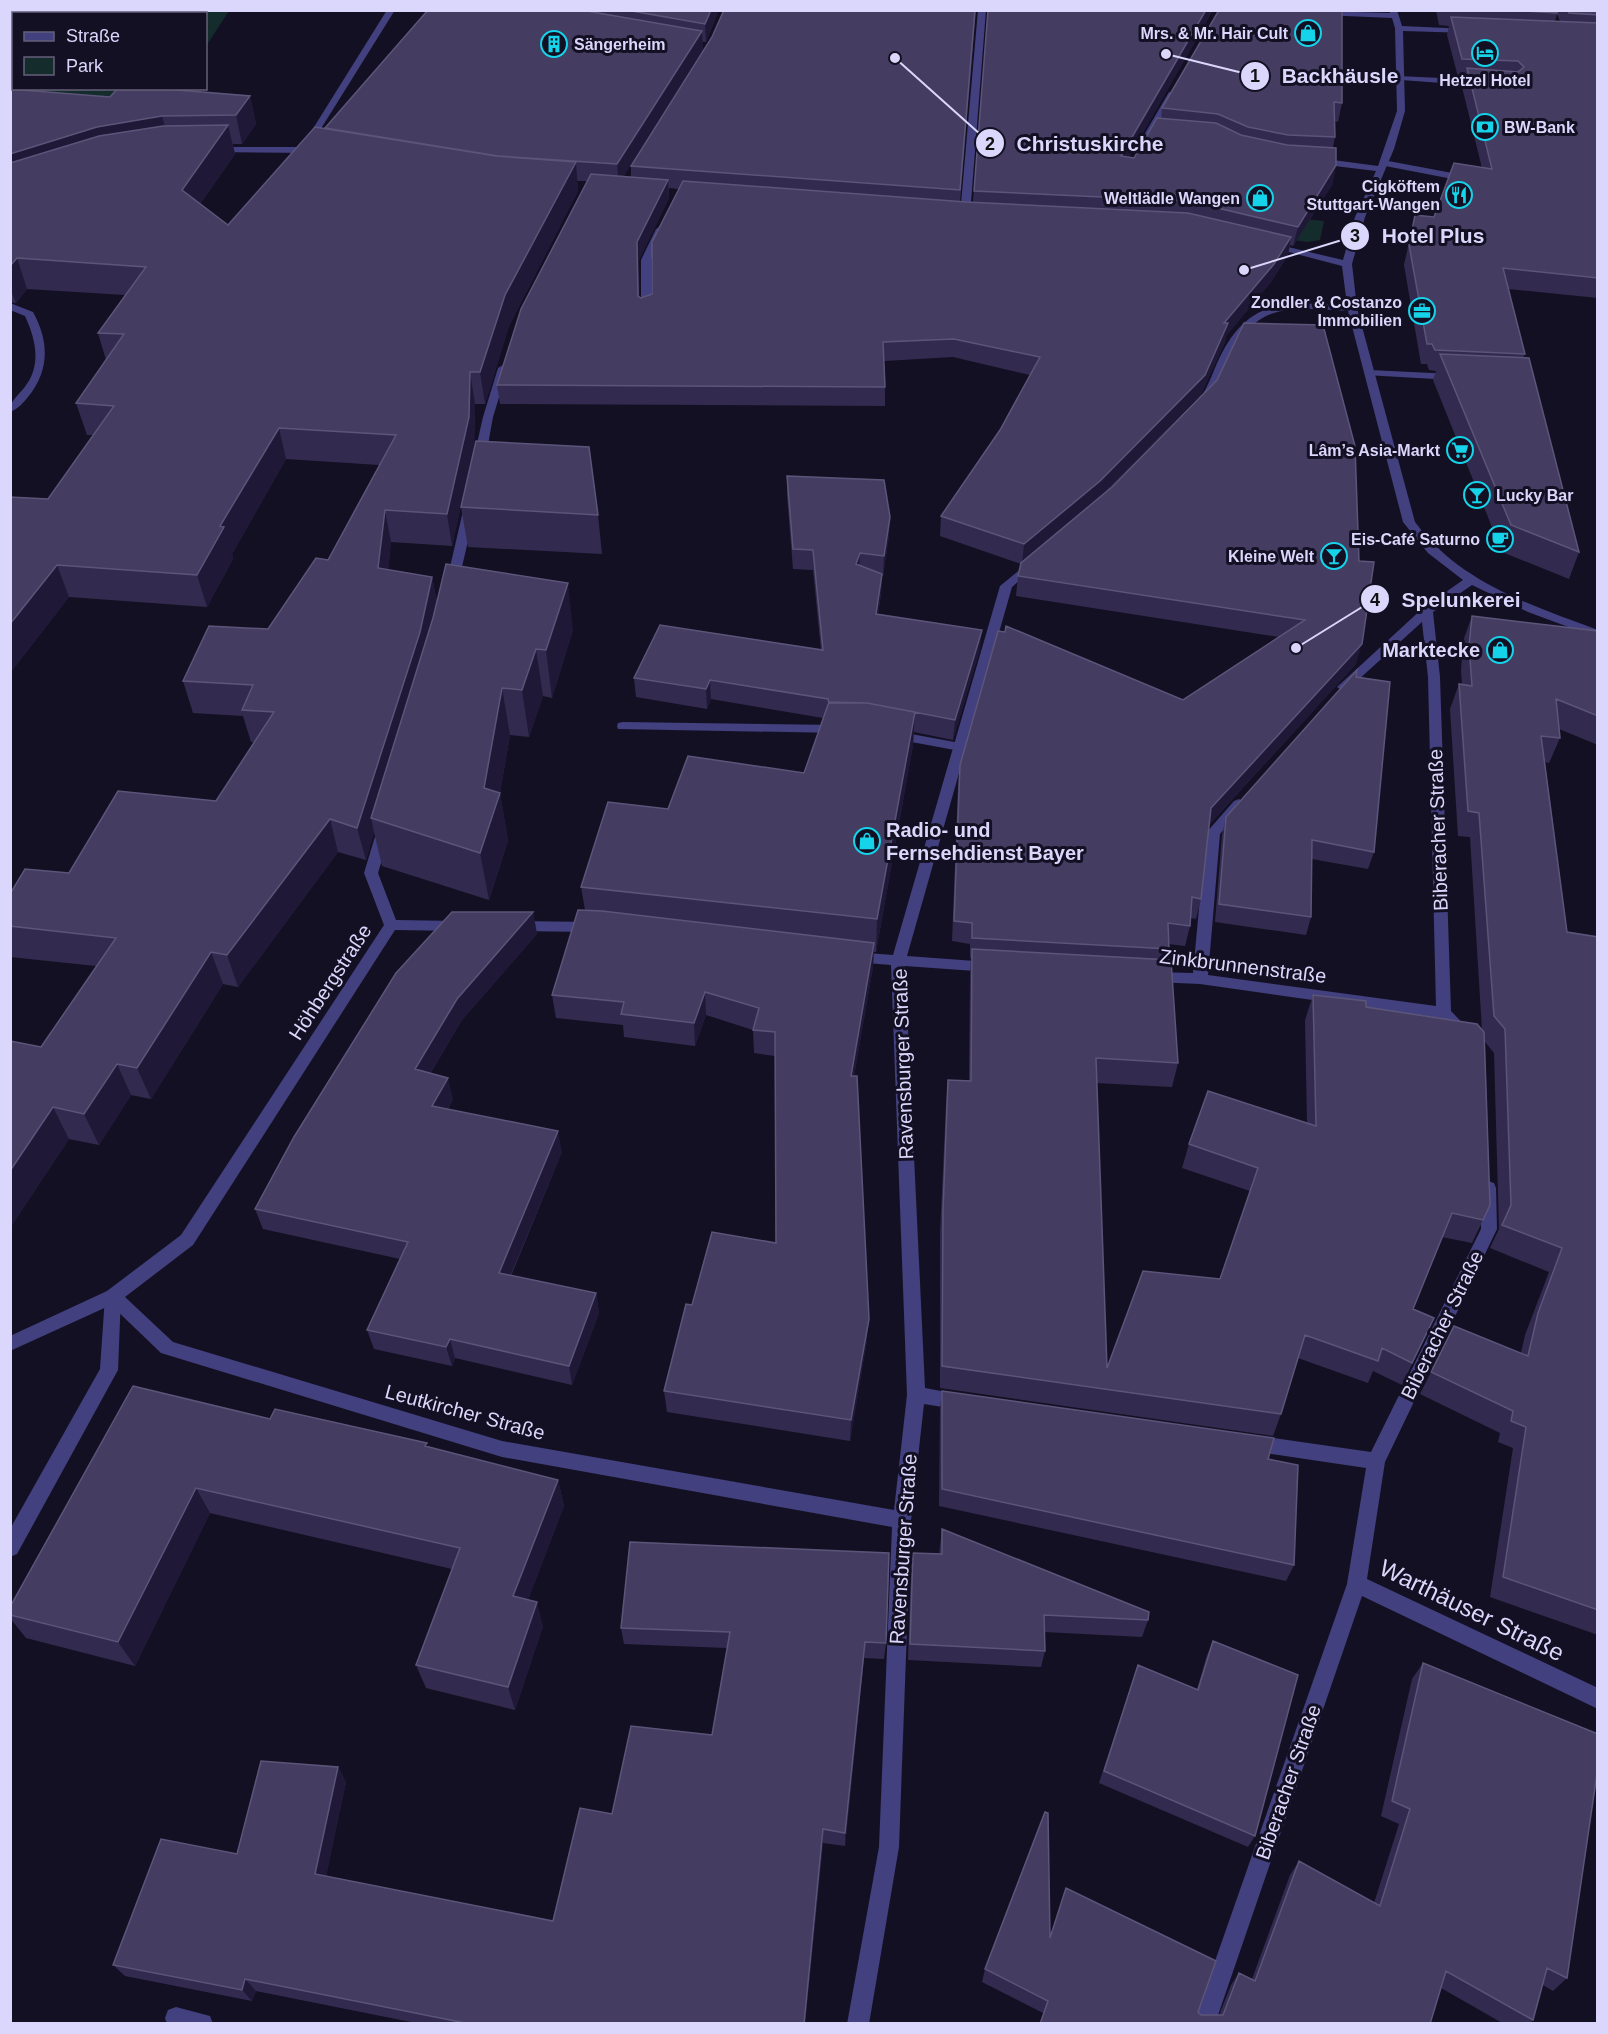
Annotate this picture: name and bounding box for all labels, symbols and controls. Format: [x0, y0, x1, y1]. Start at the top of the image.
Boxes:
legend [12, 12, 207, 90]
shop icon: Mrs. & Mr. Hair Cult [1293, 18, 1323, 48]
place label: Mrs. & Mr. Hair Cult [1140, 25, 1289, 42]
text: Straße [66, 26, 120, 46]
building icon: Sängerheim [539, 29, 569, 59]
place label: Sängerheim [574, 36, 666, 53]
hotel icon: Hetzel Hotel [1470, 38, 1500, 68]
text: Park [66, 56, 104, 76]
callout: Backhäusle [1240, 56, 1411, 95]
text: Backhäusle [1282, 64, 1398, 87]
text: 1 [1250, 66, 1260, 86]
place label: Hetzel Hotel [1439, 72, 1531, 89]
bank icon: BW-Bank [1470, 112, 1500, 142]
place label: BW-Bank [1504, 119, 1575, 136]
callout: Christuskirche [975, 124, 1176, 163]
text: Christuskirche [1016, 132, 1164, 155]
text: 2 [985, 134, 995, 154]
place label: Cigköftem Stuttgart-Wangen [1306, 178, 1440, 213]
restaurant icon: Cigköftem Stuttgart-Wangen [1444, 180, 1474, 210]
shop icon: Weltlädle Wangen [1245, 183, 1275, 213]
place label: Weltlädle Wangen [1104, 190, 1240, 207]
callout: Hotel Plus [1340, 216, 1496, 255]
text: Hotel Plus [1382, 224, 1484, 247]
text: 3 [1350, 226, 1360, 246]
place label: Zondler & Costanzo Immobilien [1251, 294, 1402, 329]
office icon: Zondler & Costanzo Immobilien [1407, 296, 1437, 326]
supermarket icon: Lâm’s Asia-Markt [1445, 435, 1475, 465]
place label: Lâm’s Asia-Markt [1309, 442, 1441, 459]
bar icon: Lucky Bar [1462, 480, 1492, 510]
place label: Lucky Bar [1496, 487, 1573, 504]
cafe icon: Eis-Café Saturno [1485, 524, 1515, 554]
place label: Eis-Café Saturno [1351, 531, 1480, 548]
bar icon: Kleine Welt [1319, 541, 1349, 571]
place label: Kleine Welt [1228, 548, 1315, 565]
callout: Spelunkerei [1360, 580, 1533, 619]
text: Spelunkerei [1401, 588, 1521, 611]
text: 4 [1370, 590, 1380, 610]
shop icon: Marktecke [1485, 635, 1515, 665]
place label: Marktecke [1382, 639, 1480, 661]
street label: Biberacher Straße [1424, 749, 1452, 911]
place label: Radio- und Fernsehdienst Bayer [886, 819, 1084, 864]
shop icon: Radio- und Fernsehdienst Bayer [852, 826, 882, 856]
street label: Höhbergstraße [284, 920, 376, 1044]
street label: Zinkbrunnenstraße [1158, 945, 1328, 987]
street label: Ravensburger Straße [889, 968, 917, 1160]
street label: Biberacher Straße [1397, 1247, 1487, 1403]
street label: Leutkircher Straße [383, 1380, 547, 1444]
street label: Ravensburger Straße [885, 1453, 921, 1645]
street label: Warthäuser Straße [1375, 1554, 1569, 1666]
street label: Biberacher Straße [1251, 1702, 1325, 1862]

